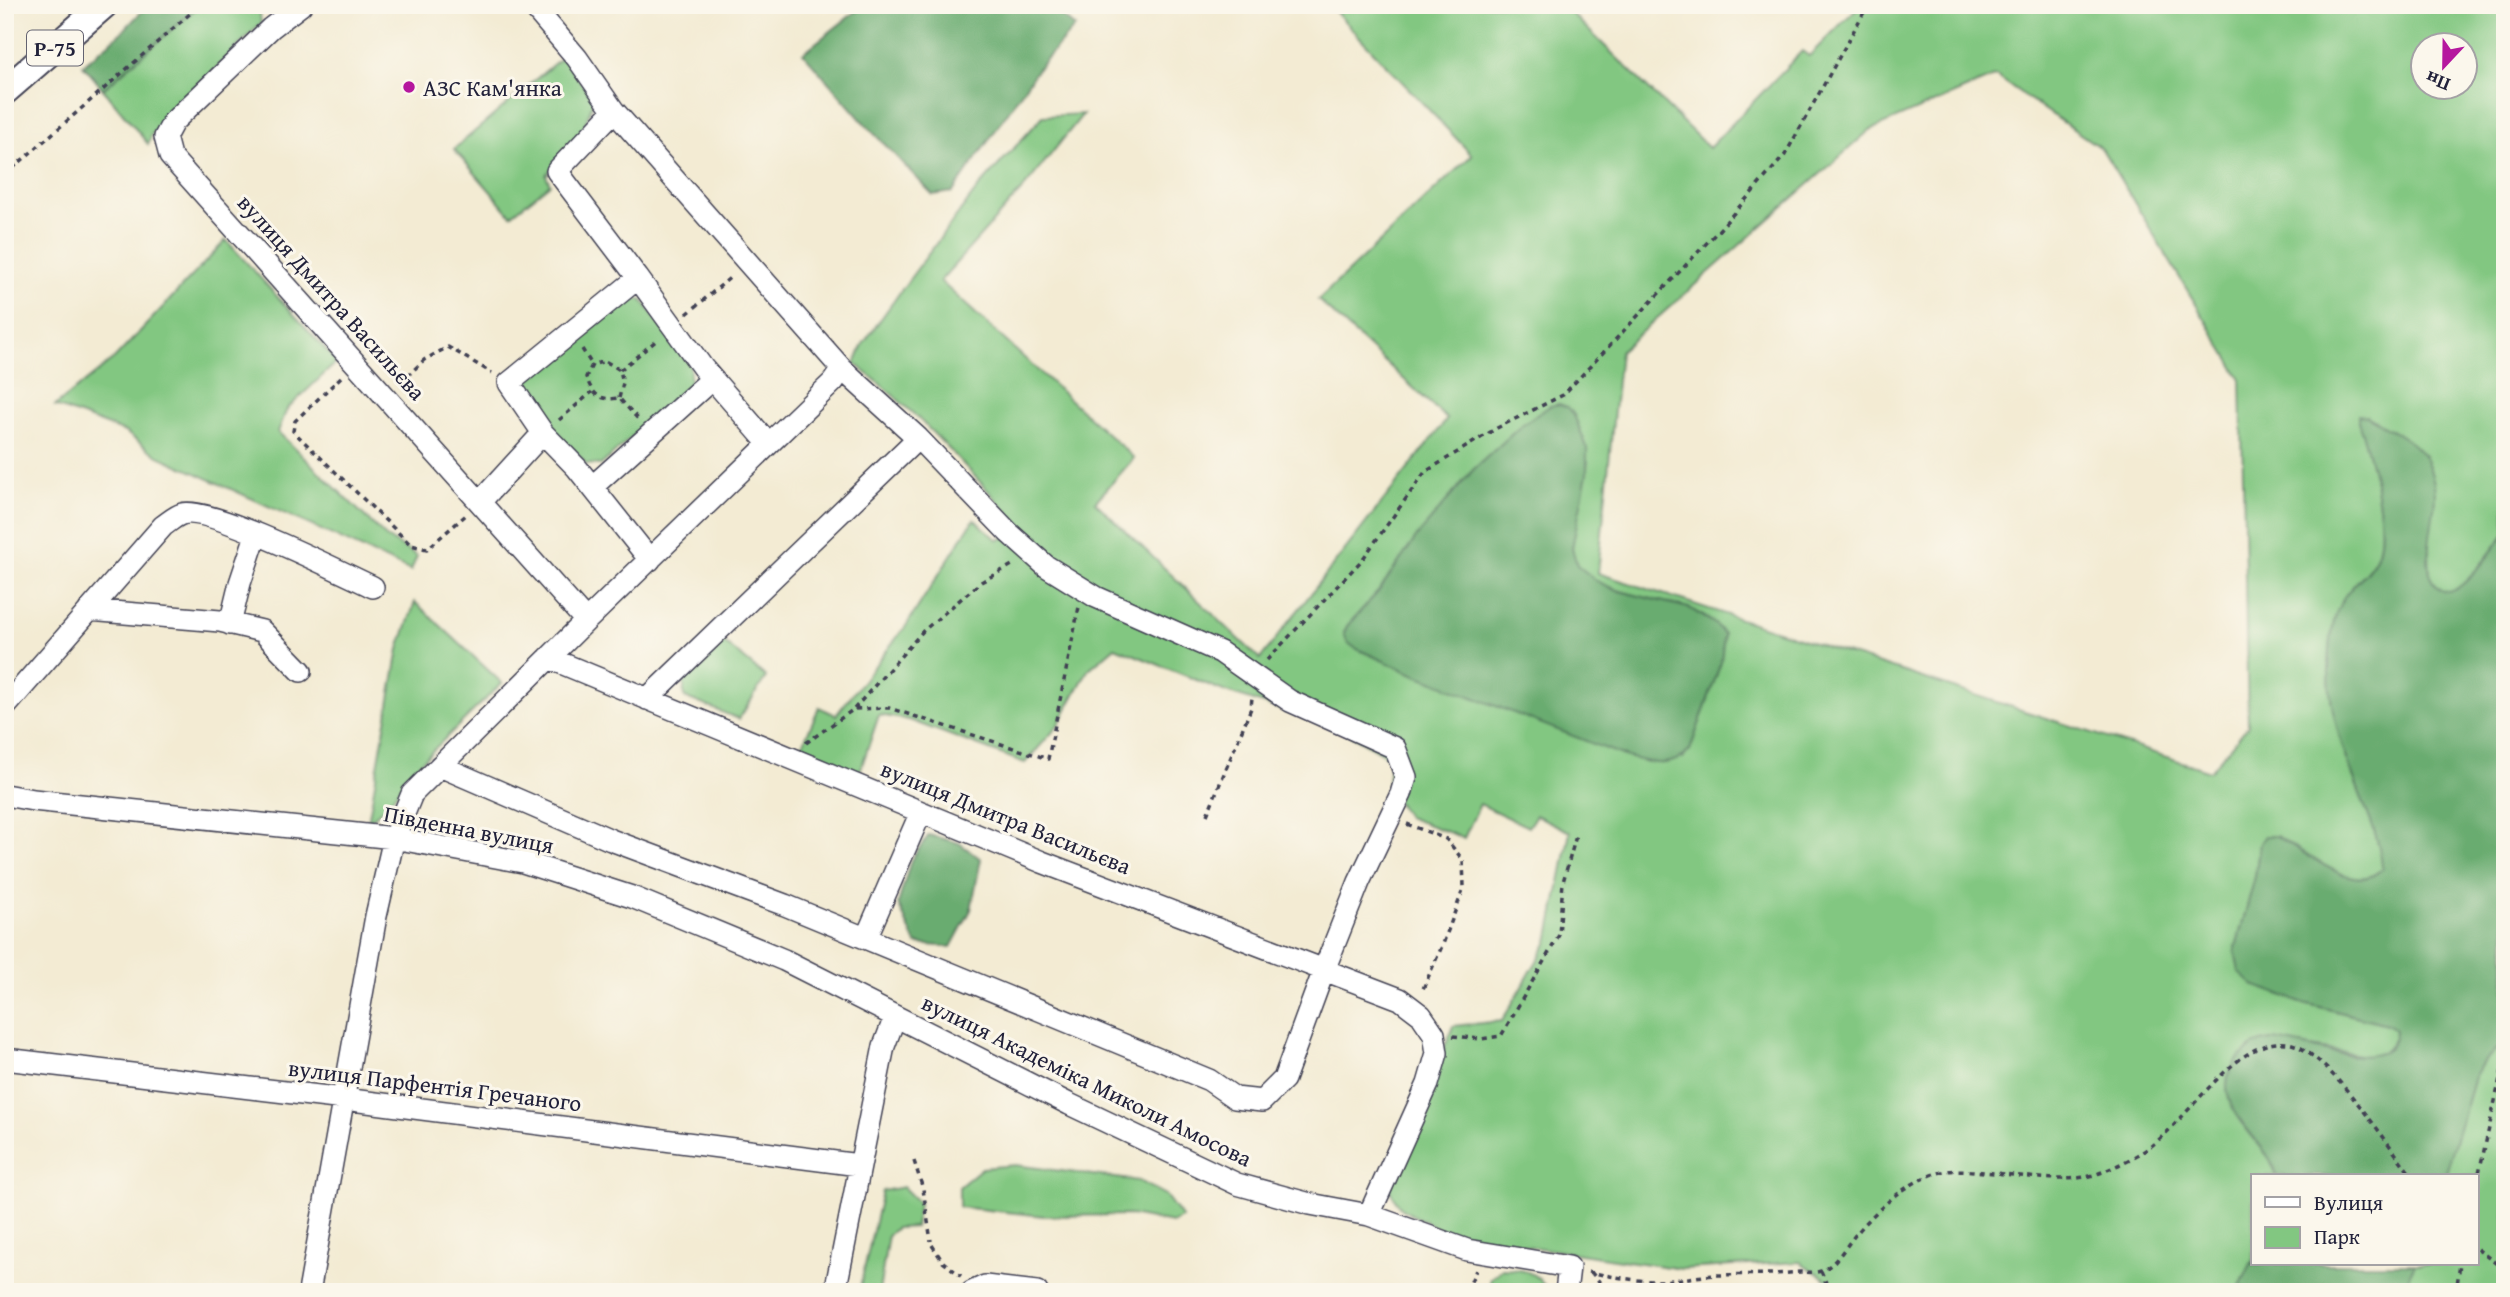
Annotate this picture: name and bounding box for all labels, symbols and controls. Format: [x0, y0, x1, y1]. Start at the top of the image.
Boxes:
road number: Р-75 [27, 30, 83, 66]
north arrow [2408, 32, 2478, 102]
text: Пн [2421, 64, 2454, 99]
place label: АЗС Кам'янка [423, 71, 562, 104]
marker: АЗС Кам'янка [401, 79, 417, 95]
street label: вулиця Дмитра Васильєва [230, 187, 434, 407]
street label: вулиця Дмитра Васильєва [876, 752, 1136, 882]
street label: Південна вулиця [381, 796, 557, 862]
street label: вулиця Академіка Миколи Амосова [916, 986, 1258, 1174]
street label: вулиця Парфентія Гречаного [286, 1051, 584, 1119]
legend [2251, 1174, 2478, 1266]
text: Вулиця [2314, 1187, 2384, 1218]
text: Парк [2314, 1221, 2360, 1252]

